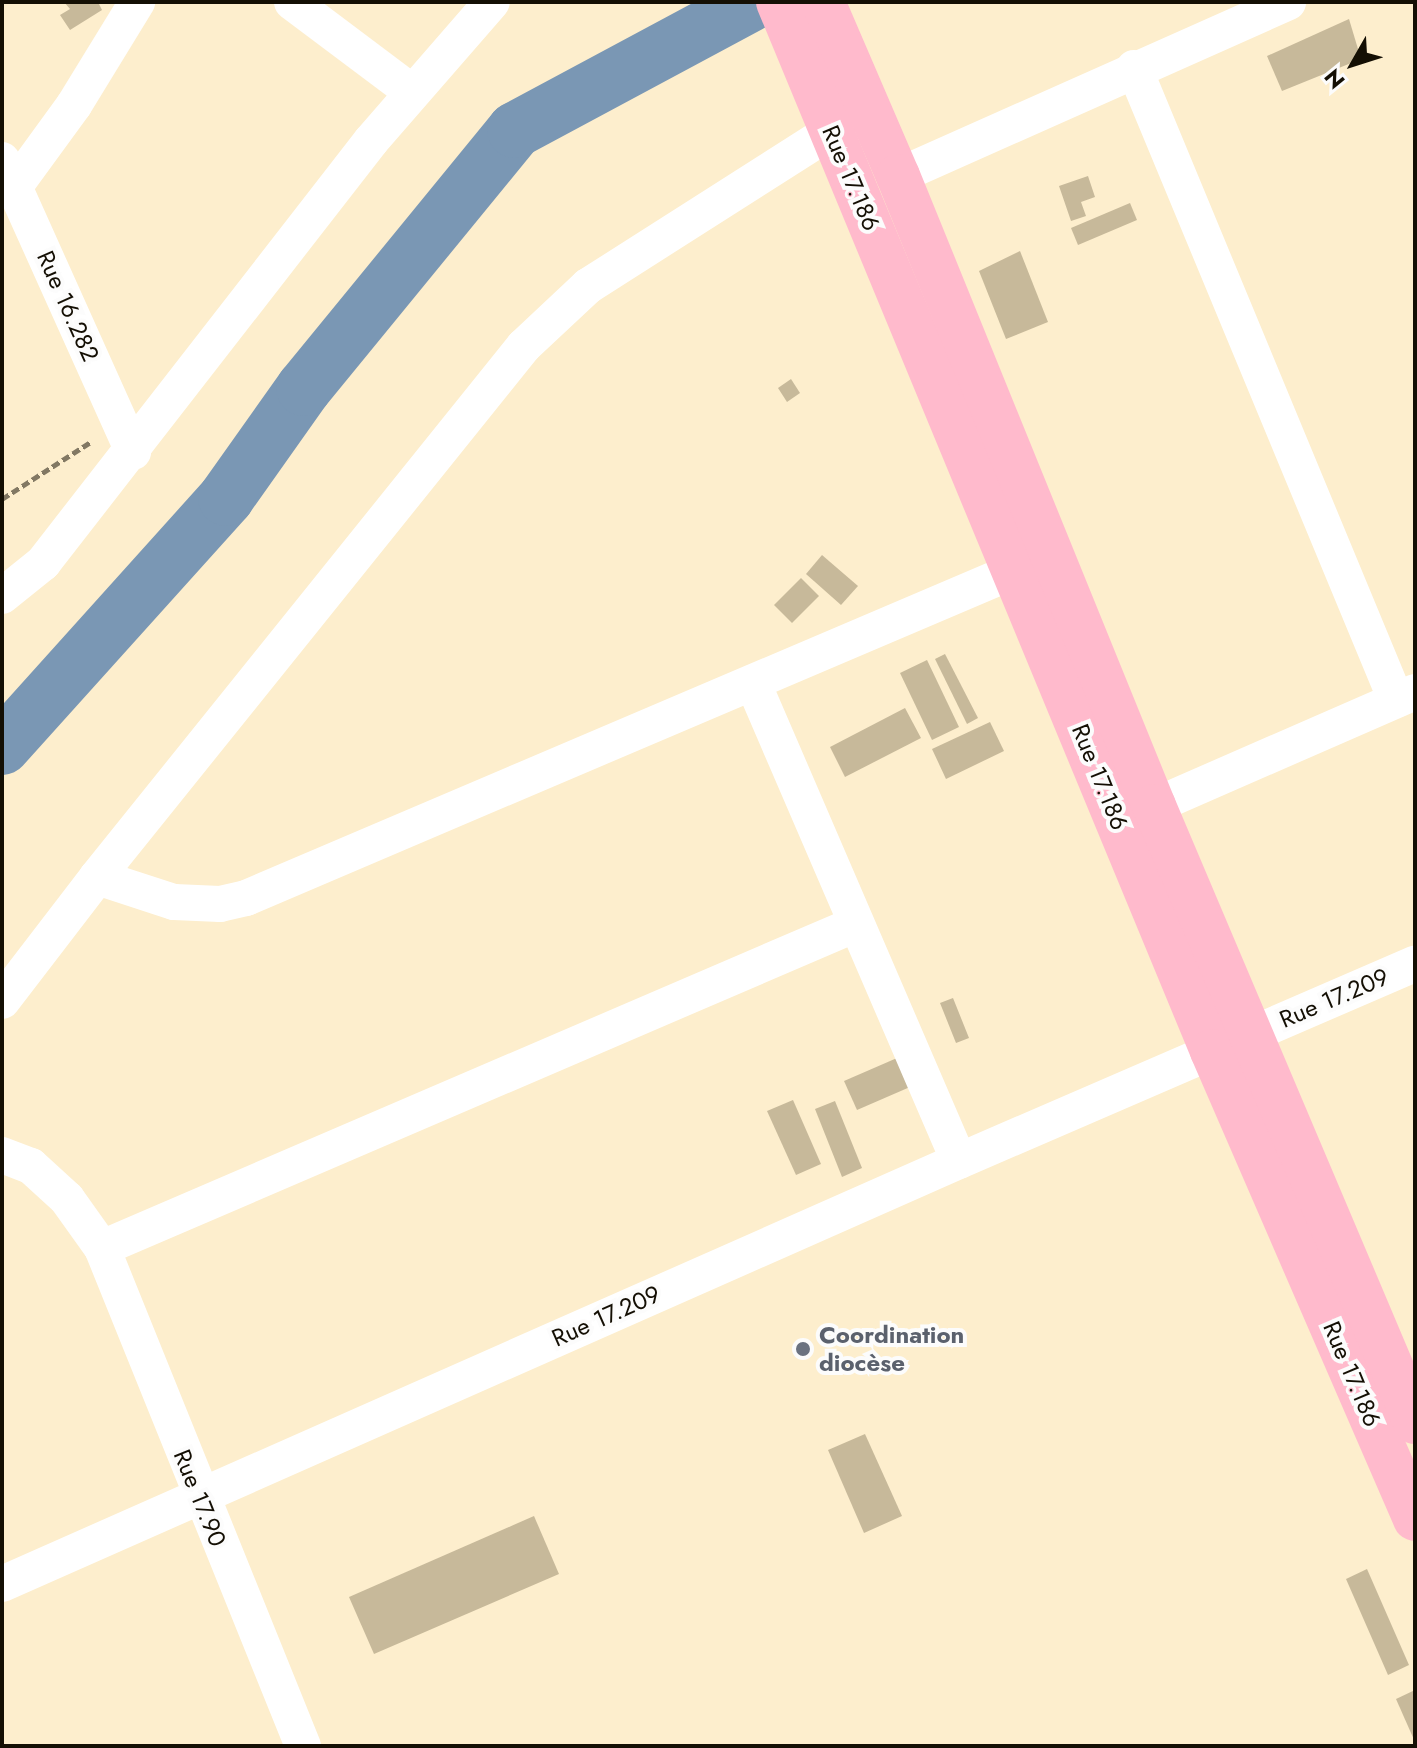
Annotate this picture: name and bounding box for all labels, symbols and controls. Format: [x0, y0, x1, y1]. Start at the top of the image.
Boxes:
north arrow [1313, 24, 1393, 104]
text: N [1316, 62, 1352, 96]
street label: Rue 17.186 [816, 121, 886, 235]
street label: Rue 16.282 [31, 246, 105, 366]
street label: Rue 17.186 [1066, 720, 1134, 834]
street label: Rue 17.209 [1275, 962, 1393, 1034]
street label: Rue 17.209 [547, 1279, 665, 1353]
street label: Rue 17.186 [1317, 1317, 1387, 1431]
place label: Coordination diocèse [819, 1321, 964, 1377]
marker: Coordination diocèse [794, 1340, 812, 1358]
street label: Rue 17.90 [168, 1445, 232, 1551]

